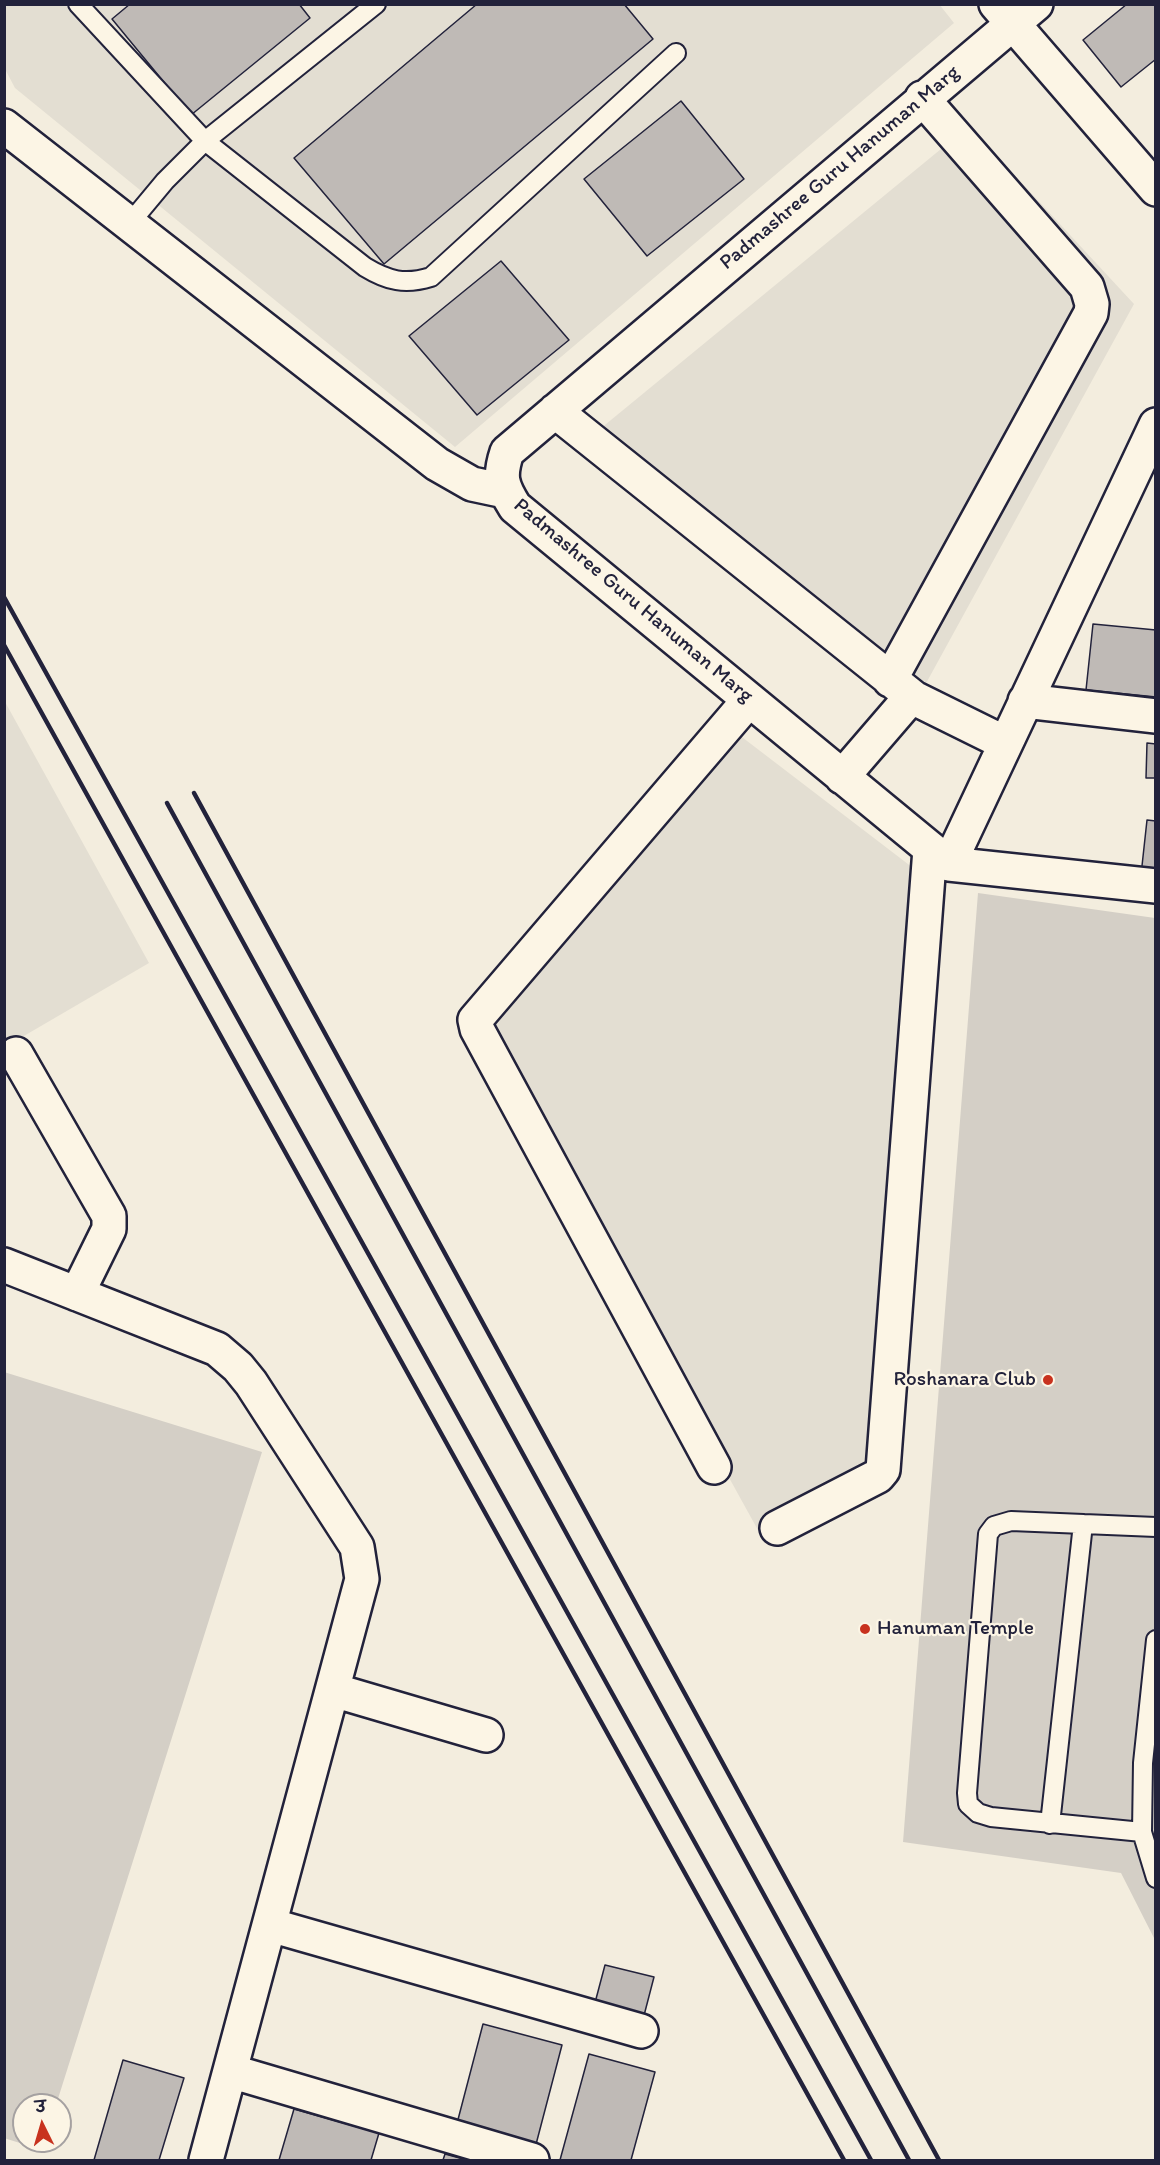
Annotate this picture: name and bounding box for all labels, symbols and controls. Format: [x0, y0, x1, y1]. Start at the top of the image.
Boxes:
street label: Padmashree Guru Hanuman Marg [715, 60, 965, 276]
street label: Padmashree Guru Hanuman Marg [508, 493, 758, 709]
place label: Roshanara Club [893, 1367, 1036, 1393]
marker: Roshanara Club [1041, 1373, 1055, 1387]
place label: Hanuman Temple [877, 1616, 1034, 1642]
marker: Hanuman Temple [858, 1622, 872, 1636]
north arrow [12, 2093, 72, 2153]
text: उ [34, 2097, 47, 2116]

